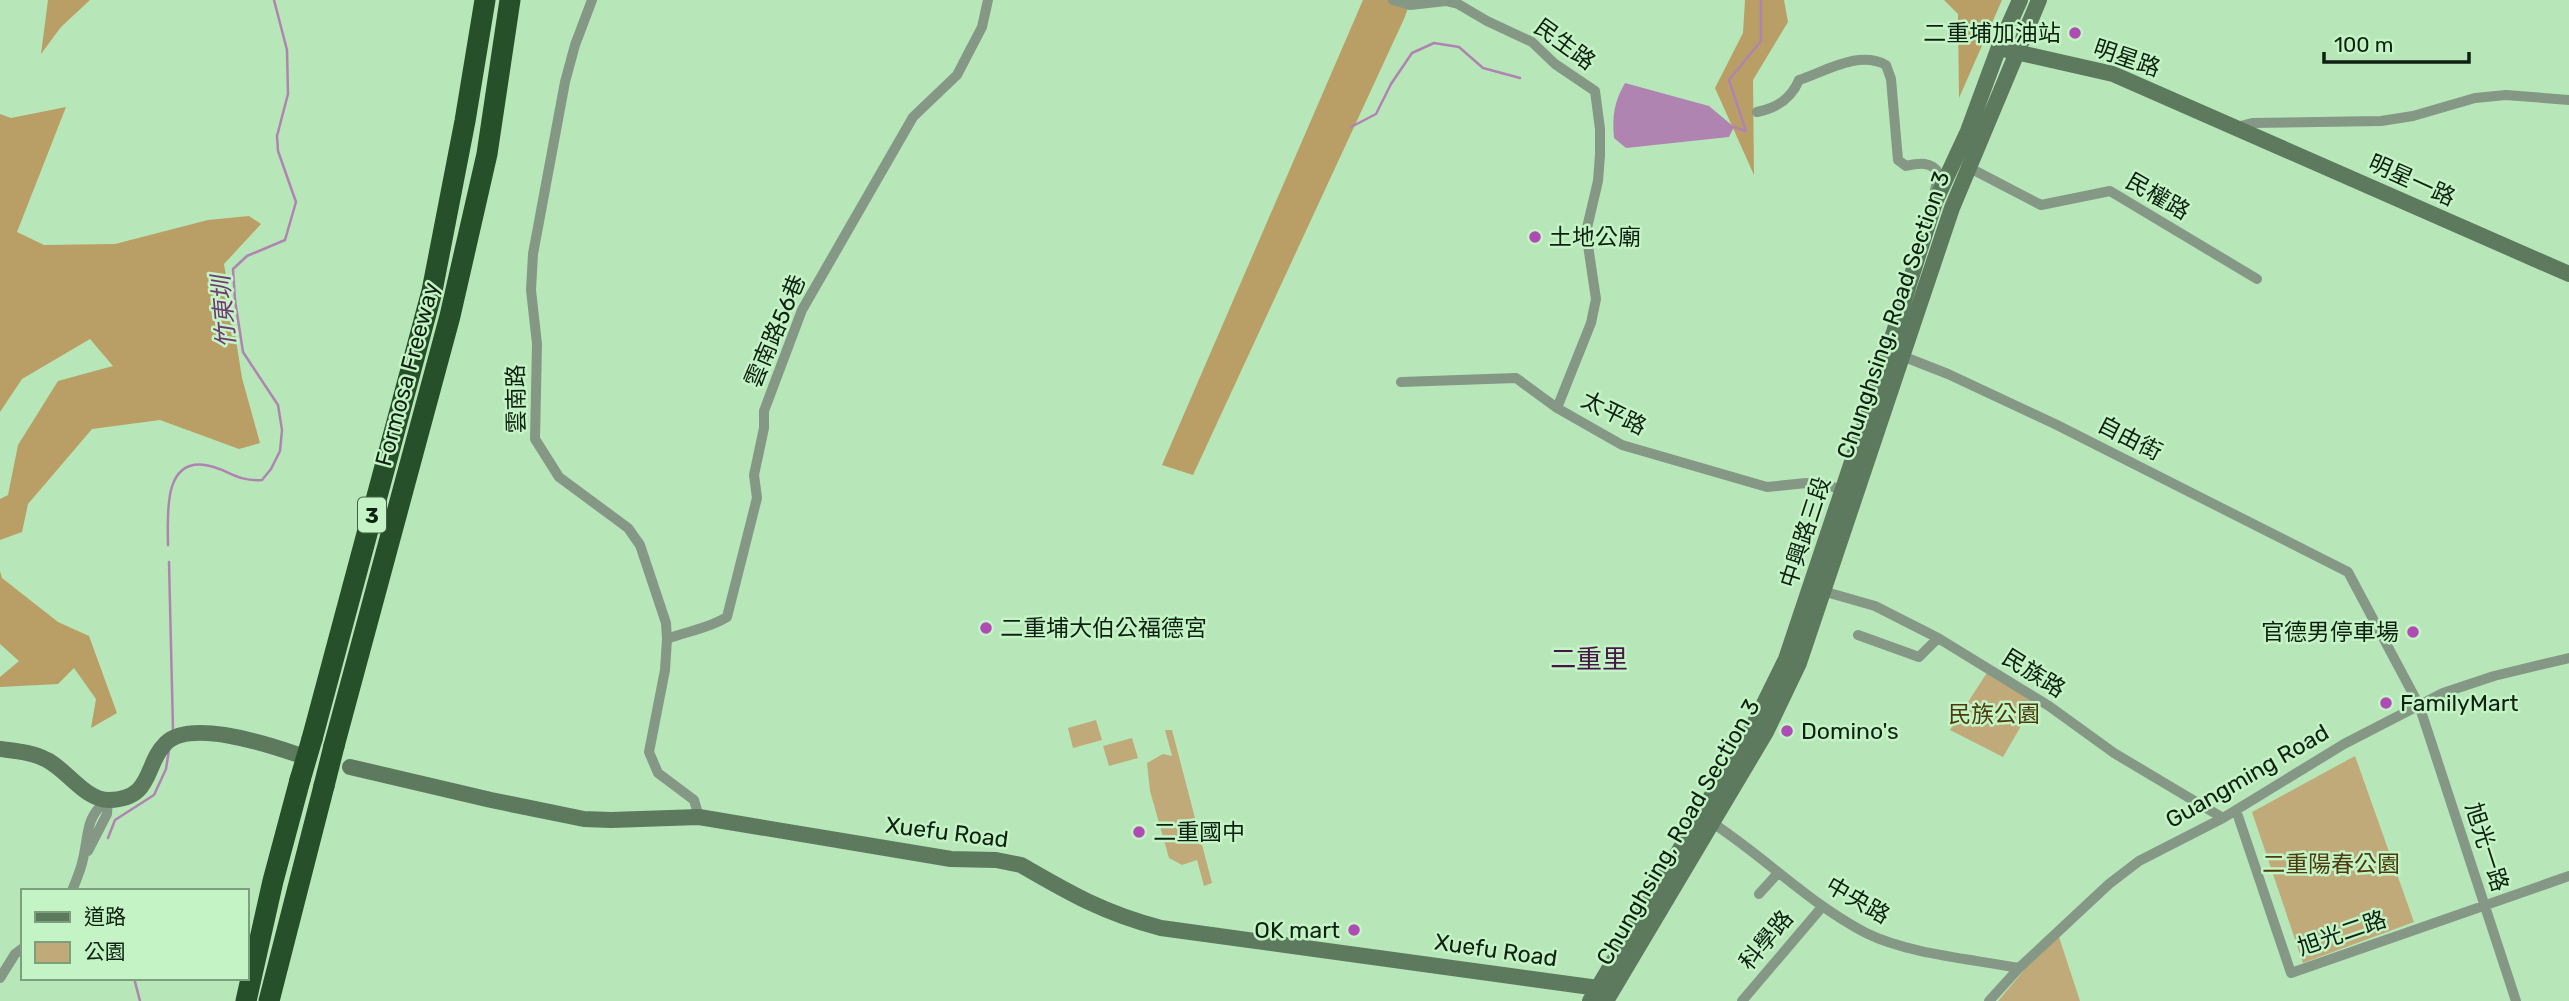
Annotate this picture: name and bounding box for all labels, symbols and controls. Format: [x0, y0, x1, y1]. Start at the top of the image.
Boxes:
street label: 民生路 [1529, 12, 1601, 76]
place label: 二重埔加油站 [1923, 19, 2061, 47]
scale bar [2324, 21, 2469, 65]
marker: 二重埔加油站 [2067, 25, 2083, 41]
text: 100 m [2334, 32, 2393, 57]
street label: 明星路 [2090, 34, 2164, 82]
street label: 明星一路 [2364, 149, 2460, 211]
street label: Chunghsing, Road Section 3 [1831, 167, 1955, 463]
street label: 民權路 [2121, 167, 2195, 225]
place label: 土地公廟 [1549, 223, 1641, 251]
marker: 土地公廟 [1527, 229, 1543, 245]
street label: 雲南路56巷 [739, 271, 811, 391]
water label: 竹東圳 [207, 272, 241, 349]
street label: Formosa Freeway [369, 279, 445, 469]
street label: 雲南路 [501, 364, 531, 434]
street label: 太平路 [1577, 385, 1651, 441]
street label: 自由街 [2093, 410, 2167, 466]
street label: 中興路三段 [1774, 473, 1836, 591]
road number: 3 [358, 498, 386, 532]
place label: 二重埔大伯公福德宮 [1000, 614, 1207, 642]
place label: 官德男停車場 [2261, 618, 2399, 646]
marker: 二重埔大伯公福德宮 [978, 620, 994, 636]
marker: 官德男停車場 [2405, 624, 2421, 640]
street label: 民族路 [1997, 643, 2071, 703]
district label: 二重里 [1550, 644, 1628, 675]
place label: FamilyMart [2400, 689, 2518, 717]
street label: Chunghsing, Road Section 3 [1590, 694, 1766, 970]
marker: FamilyMart [2378, 695, 2394, 711]
park label: 民族公園 [1948, 700, 2040, 728]
place label: Domino's [1801, 717, 1899, 745]
street label: Guangming Road [2160, 718, 2334, 834]
marker: Domino's [1779, 723, 1795, 739]
street label: 旭光一路 [2459, 799, 2515, 895]
street label: Xuefu Road [884, 811, 1010, 853]
place label: 二重國中 [1153, 818, 1245, 846]
marker: 二重國中 [1131, 824, 1147, 840]
park label: 二重陽春公園 [2262, 850, 2400, 878]
street label: 中央路 [1821, 871, 1895, 929]
legend [21, 889, 248, 980]
text: 道路 [84, 904, 126, 929]
street label: 科學路 [1733, 905, 1799, 975]
street label: 旭光二路 [2294, 905, 2390, 961]
place label: OK mart [1254, 916, 1340, 944]
marker: OK mart [1346, 922, 1362, 938]
street label: Xuefu Road [1433, 928, 1559, 972]
text: 公園 [84, 939, 126, 964]

